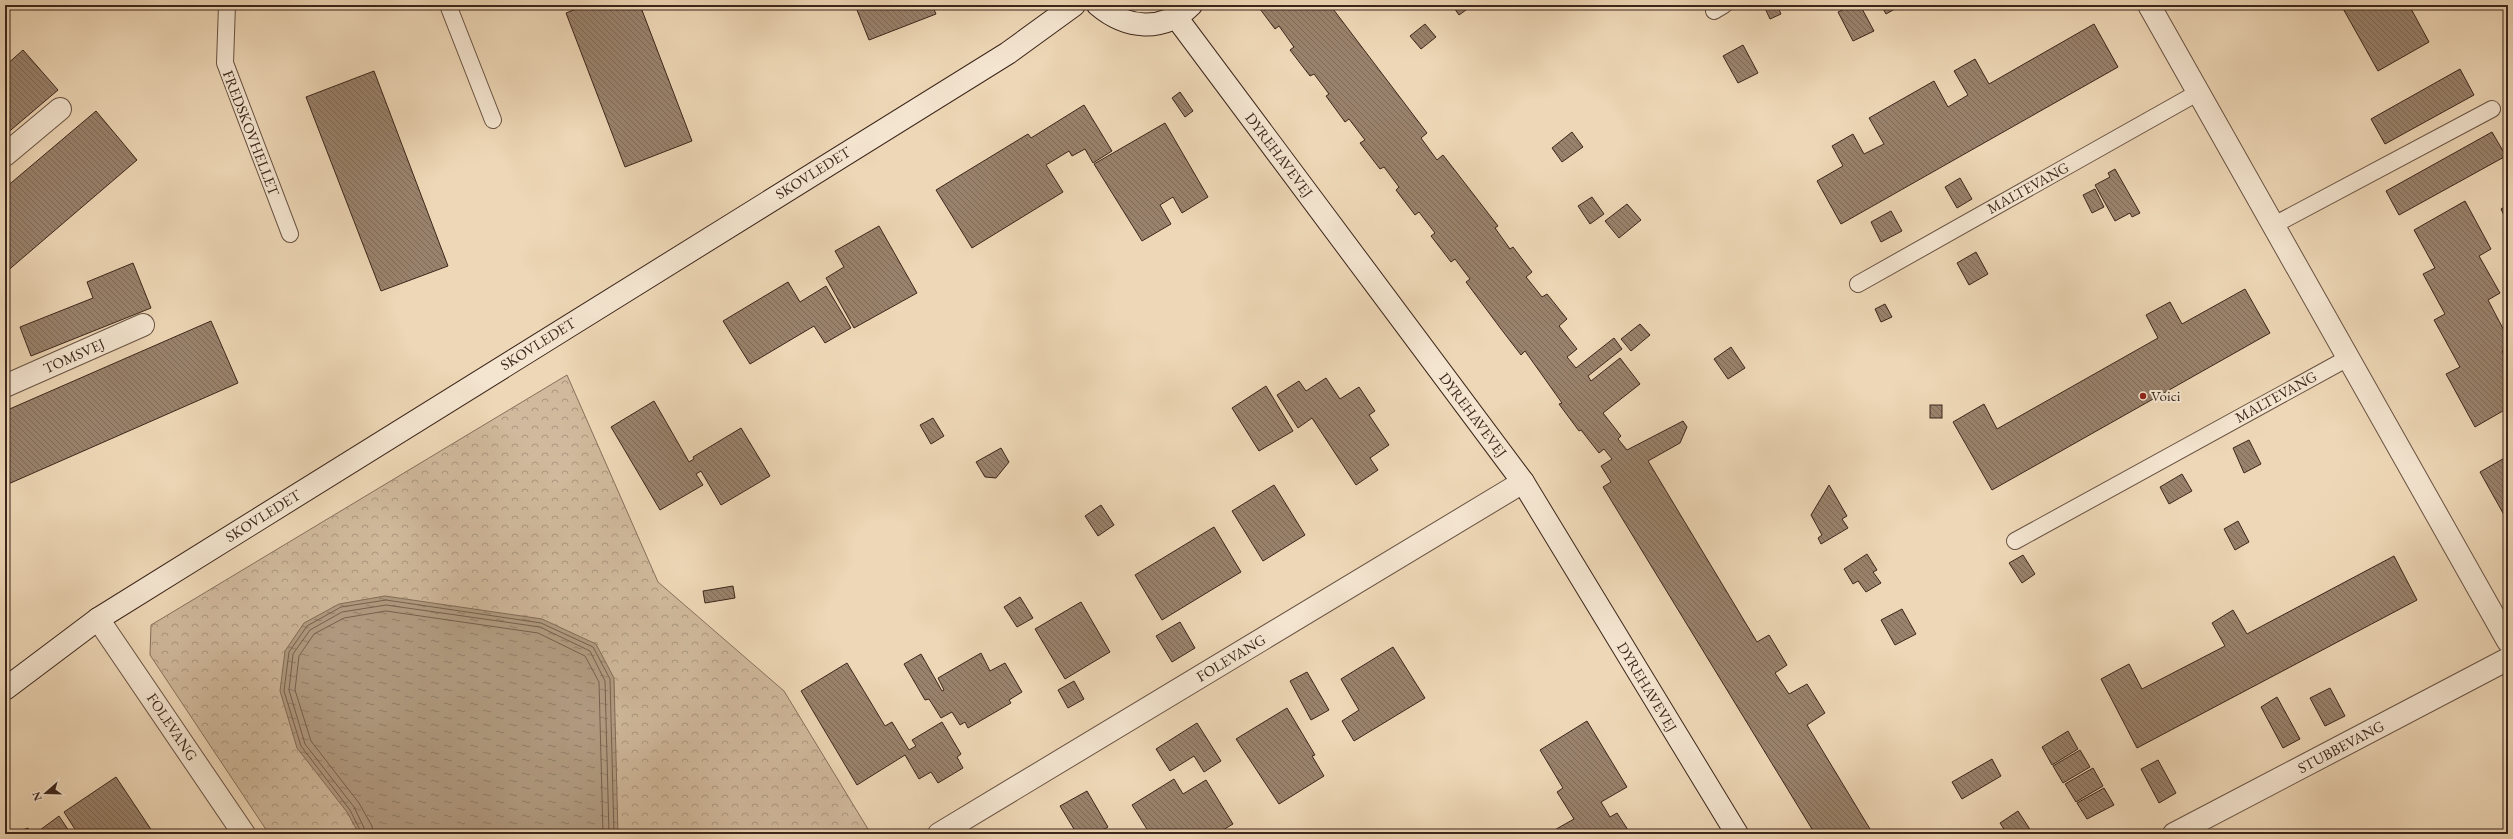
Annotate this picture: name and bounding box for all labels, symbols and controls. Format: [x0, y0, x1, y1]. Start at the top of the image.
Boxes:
street label: FREDSKOVHELLET [219, 67, 285, 199]
street label: DYREHAVEVEJ [1241, 108, 1318, 201]
street label: SKOVLEDET [772, 141, 855, 203]
street label: MALTEVANG [1983, 157, 2072, 218]
street label: SKOVLEDET [497, 312, 580, 374]
street label: TOMSVEJ [40, 334, 108, 378]
street label: MALTEVANG [2231, 366, 2320, 427]
street label: DYREHAVEVEJ [1435, 368, 1512, 461]
place label: Voici [2151, 386, 2181, 405]
marker: Voici [2138, 391, 2148, 401]
street label: SKOVLEDET [222, 484, 305, 546]
street label: FOLEVANG [1193, 629, 1269, 686]
street label: DYREHAVEVEJ [1613, 638, 1682, 735]
street label: FOLEVANG [143, 689, 202, 764]
street label: STUBBEVANG [2294, 716, 2387, 777]
north arrow [26, 773, 66, 813]
text: N [28, 790, 45, 803]

